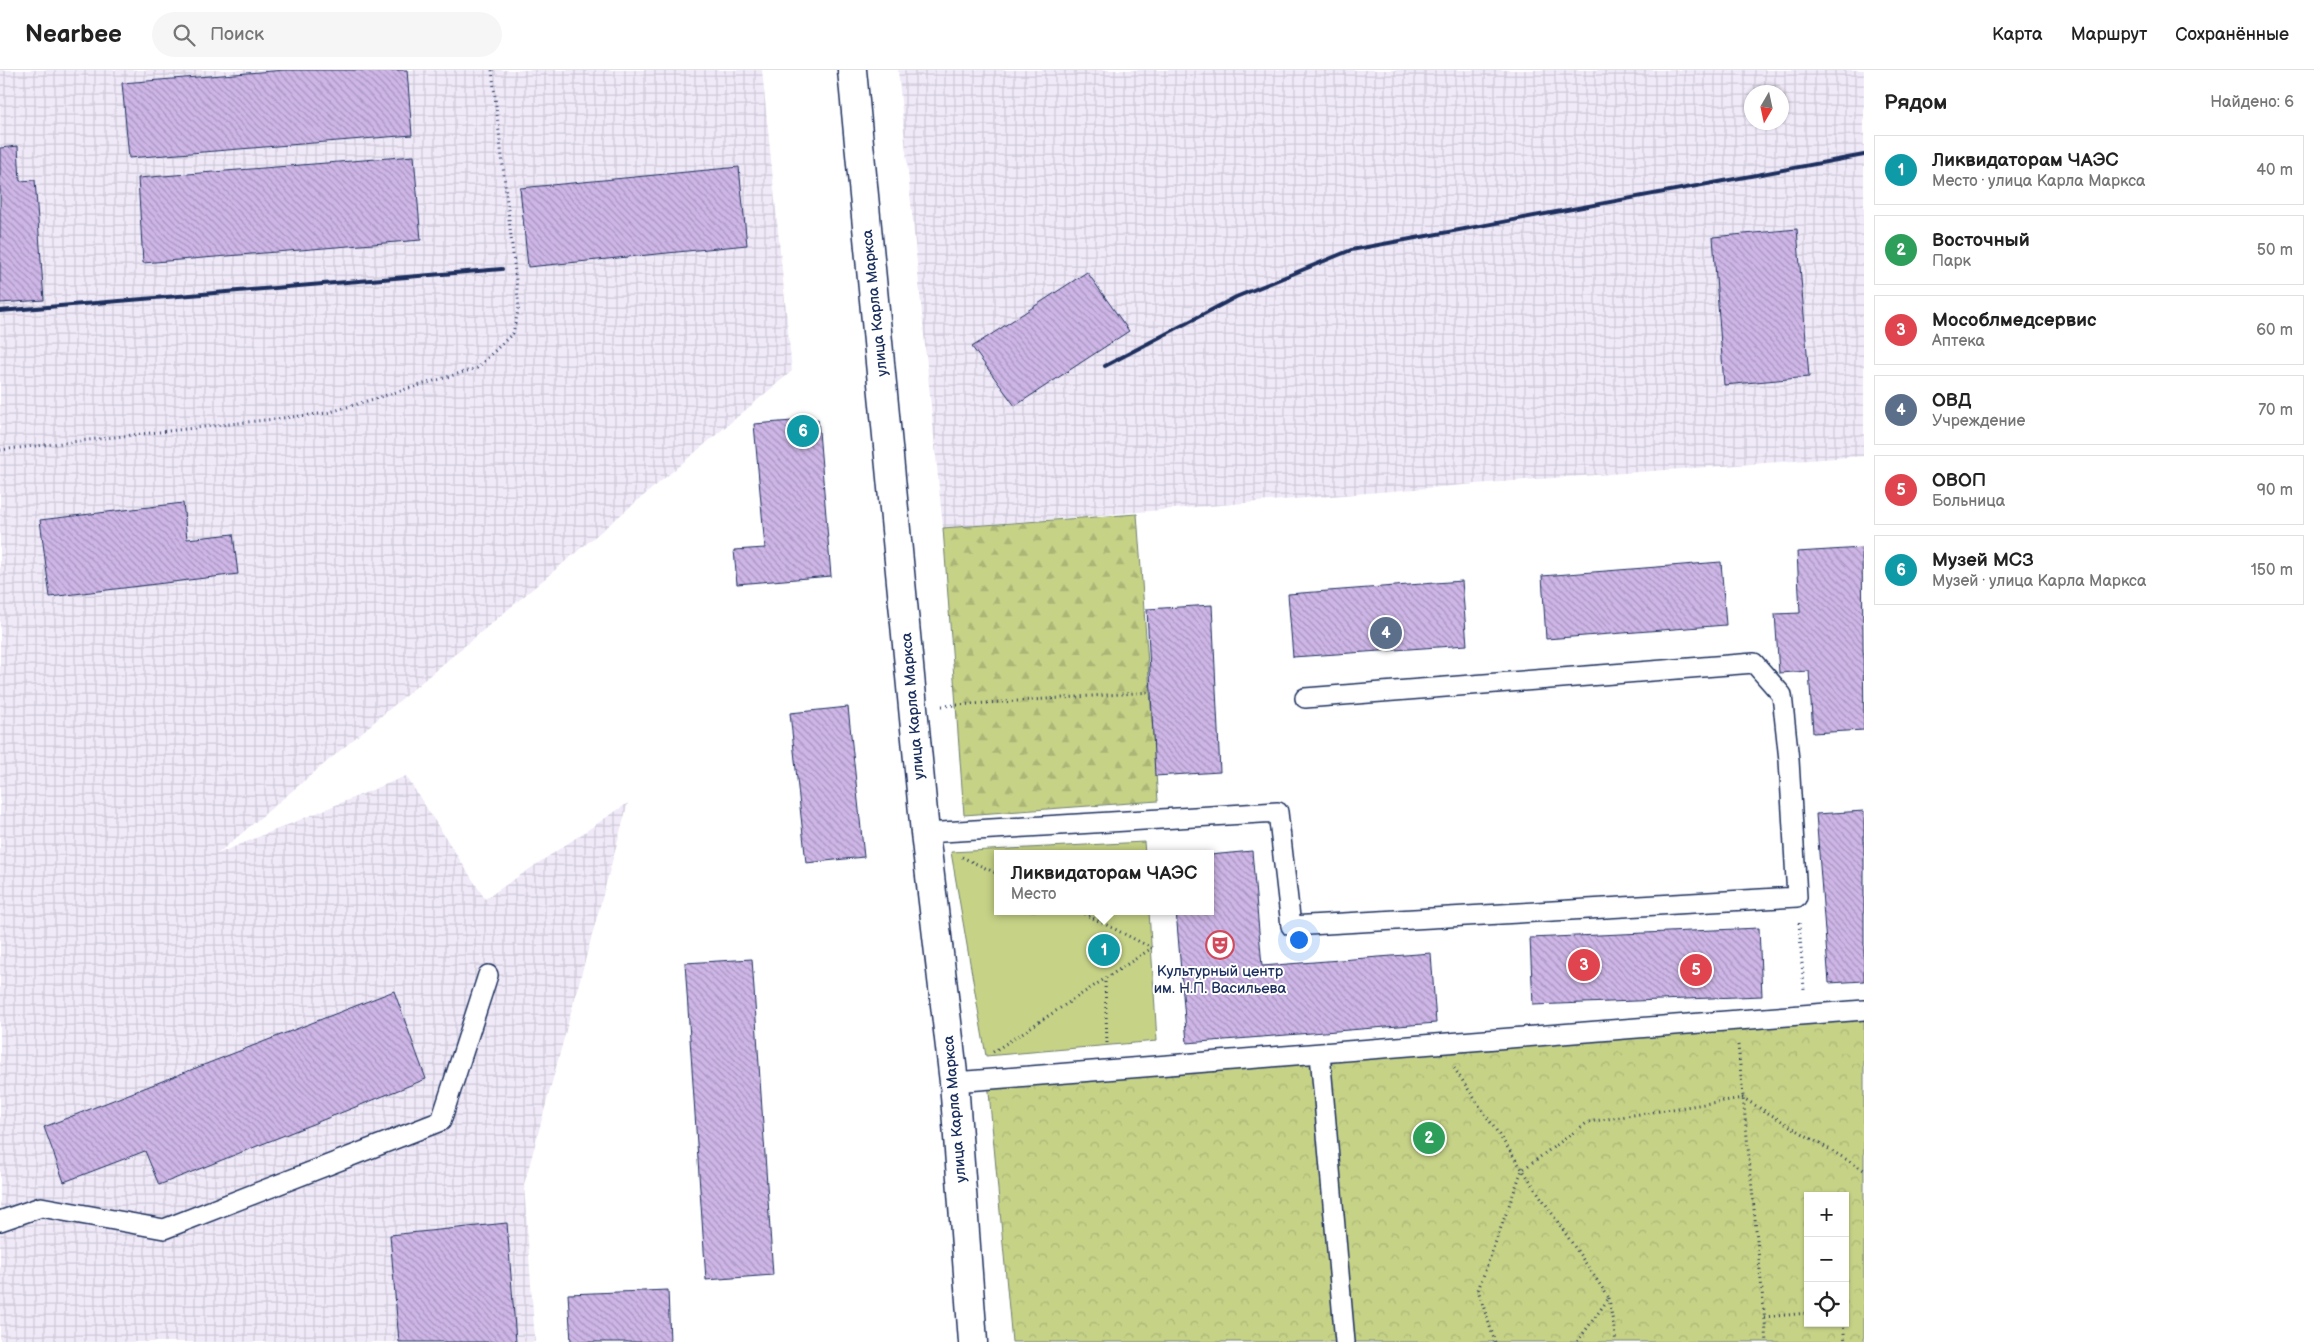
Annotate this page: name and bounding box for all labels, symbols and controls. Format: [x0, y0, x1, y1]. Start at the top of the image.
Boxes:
search box [152, 12, 502, 57]
text: Nearbee [25, 20, 122, 49]
icon: search [170, 21, 198, 49]
text: Поиск [210, 23, 264, 46]
text: Карта [1992, 24, 2043, 45]
text: Маршрут [2071, 24, 2147, 45]
text: Сохранённые [2175, 24, 2289, 45]
north arrow [1744, 85, 1789, 130]
text: Рядом [1884, 90, 1947, 115]
text: Найдено: 6 [2210, 93, 2294, 112]
text: Ликвидаторам ЧАЭС [1932, 149, 2119, 172]
text: 1 [1898, 161, 1904, 180]
text: 40 m [2256, 161, 2293, 180]
text: Место · улица Карла Маркса [1932, 172, 2146, 191]
street label: улица Карла Маркса [858, 228, 892, 377]
text: Восточный [1932, 229, 2030, 252]
text: 2 [1896, 241, 1906, 260]
text: 50 m [2257, 241, 2293, 260]
text: Парк [1932, 252, 1971, 271]
text: Мособлмедсервис [1932, 309, 2097, 332]
text: 3 [1896, 321, 1906, 340]
text: 60 m [2256, 321, 2293, 340]
text: Аптека [1932, 332, 1985, 351]
text: ОВД [1932, 389, 1971, 412]
text: 4 [1896, 401, 1906, 420]
text: 70 m [2258, 401, 2293, 420]
pin: 6 [787, 412, 819, 450]
text: Учреждение [1932, 412, 2025, 431]
text: ОВОП [1932, 469, 1986, 492]
text: 5 [1896, 481, 1906, 500]
text: 90 m [2257, 481, 2293, 500]
text: Больница [1932, 492, 2005, 511]
text: Музей МСЗ [1932, 549, 2034, 572]
text: 6 [1896, 561, 1906, 580]
text: 150 m [2251, 561, 2293, 580]
text: Музей · улица Карла Маркса [1932, 572, 2146, 591]
pin: 4 [1370, 614, 1402, 652]
street label: улица Карла Маркса [897, 631, 929, 780]
popup [994, 850, 1214, 915]
text: Ликвидаторам ЧАЭС [1011, 862, 1197, 885]
text: Место [1011, 885, 1056, 904]
your location [1286, 927, 1312, 953]
theatre icon: Культурный центр им. Н.П. Васильева [1205, 930, 1235, 960]
pin: 1 [1088, 931, 1120, 969]
pin: 3 [1568, 946, 1600, 984]
pin: 5 [1680, 951, 1712, 989]
place label: Культурный центр им. Н.П. Васильева [1154, 962, 1286, 998]
street label: улица Карла Маркса [939, 1034, 971, 1183]
pin: 2 [1413, 1119, 1445, 1157]
map controls [1804, 1192, 1849, 1327]
button: + [1804, 1192, 1849, 1237]
button: − [1804, 1237, 1849, 1282]
button: locate [1804, 1282, 1849, 1327]

